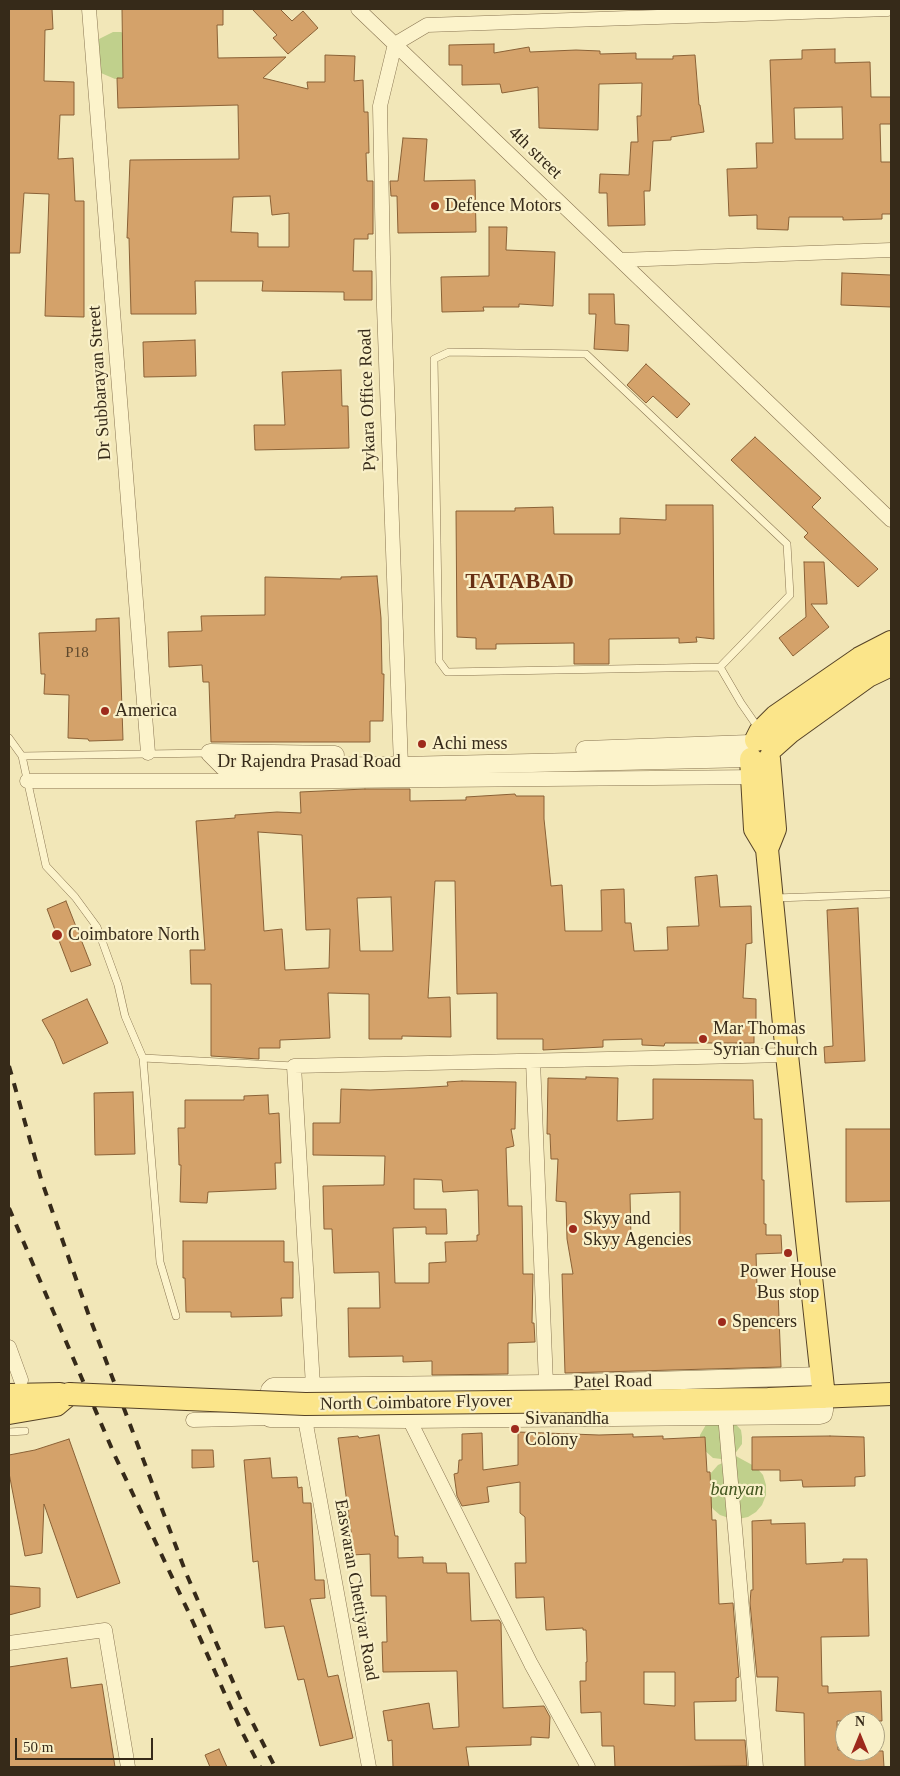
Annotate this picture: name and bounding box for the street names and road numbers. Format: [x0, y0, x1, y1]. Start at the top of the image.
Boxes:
street label: 4th street [504, 122, 566, 184]
street label: Dr Subbarayan Street [84, 305, 116, 461]
street label: Pykara Office Road [355, 328, 381, 472]
street label: Dr Rajendra Prasad Road [217, 751, 401, 773]
street label: Patel Road [574, 1371, 652, 1393]
street label: North Coimbatore Flyover [320, 1391, 512, 1415]
street label: Easwaran Chettiyar Road [329, 1498, 383, 1682]

